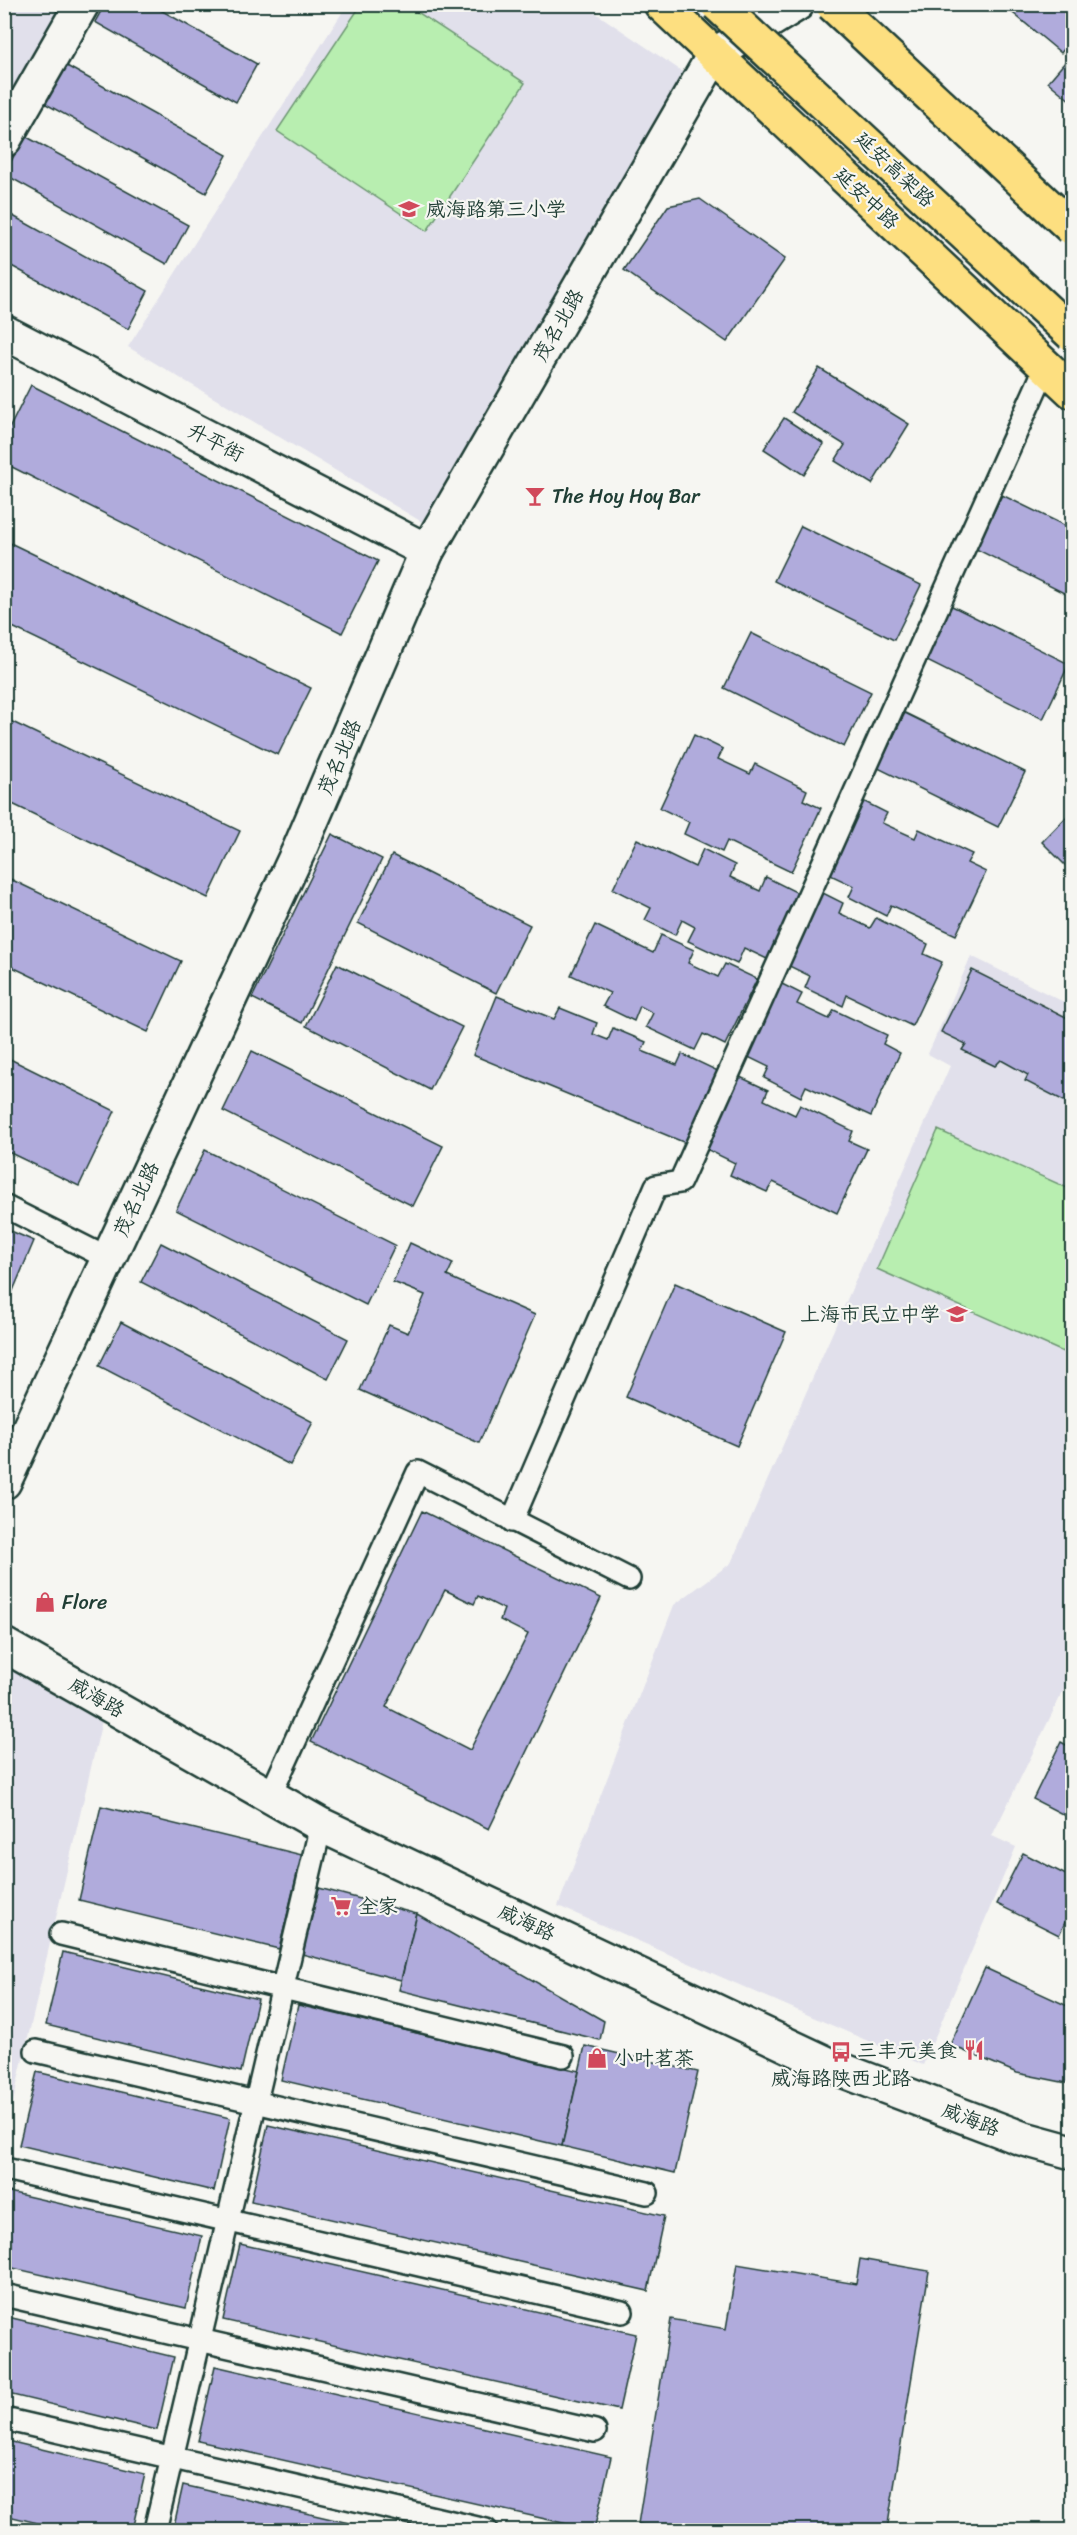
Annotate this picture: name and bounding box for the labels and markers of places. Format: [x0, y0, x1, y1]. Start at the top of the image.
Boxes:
place label: 威海路第三小学 [426, 192, 566, 227]
school or university icon: 威海路第三小学 [397, 197, 421, 221]
place label: The Hoy Hoy Bar [552, 479, 701, 514]
bar icon: The Hoy Hoy Bar [523, 484, 547, 508]
place label: 上海市民立中学 [800, 1297, 940, 1332]
school or university icon: 上海市民立中学 [945, 1302, 969, 1326]
place label: Flore [62, 1585, 107, 1620]
shop icon: Flore [33, 1590, 57, 1614]
place label: 全家 [358, 1889, 398, 1924]
supermarket icon: 全家 [329, 1894, 353, 1918]
place label: 三丰元美食 [857, 2033, 957, 2068]
restaurant icon: 三丰元美食 [962, 2038, 986, 2062]
bus stop icon: 威海路陕西北路 [829, 2040, 853, 2064]
place label: 小叶茗茶 [614, 2041, 694, 2076]
shop icon: 小叶茗茶 [585, 2046, 609, 2070]
place label: 威海路陕西北路 [771, 2061, 912, 2096]

